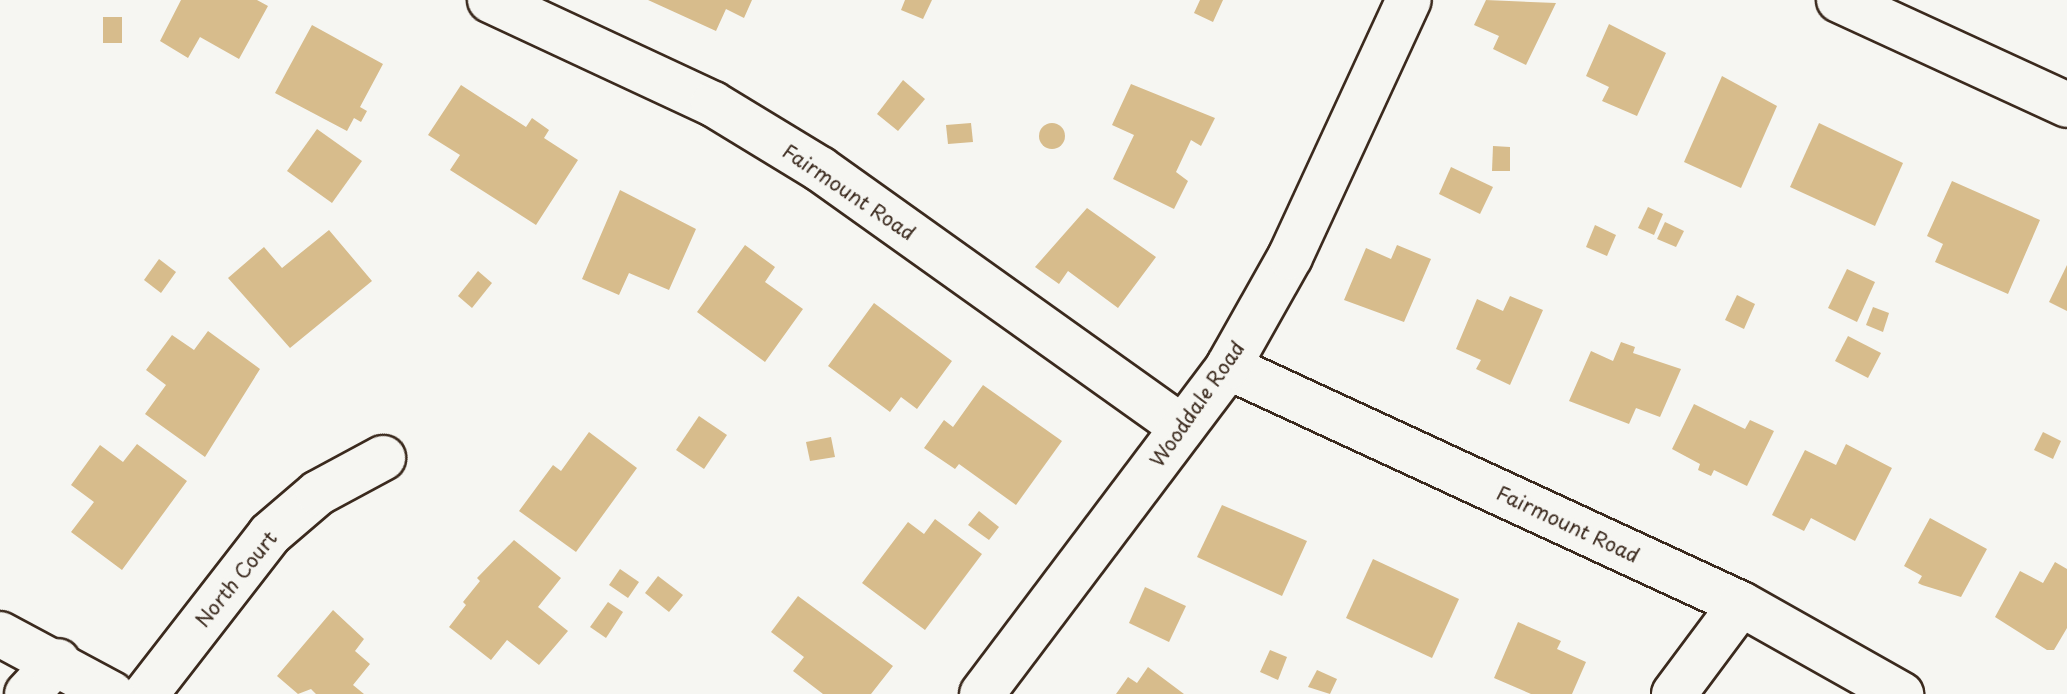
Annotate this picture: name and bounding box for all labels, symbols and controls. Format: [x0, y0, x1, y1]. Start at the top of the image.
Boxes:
street label: Fairmount Road [778, 139, 920, 245]
street label: Wooddale Road [1145, 336, 1249, 472]
street label: Fairmount Road [1493, 480, 1643, 568]
street label: North Court [190, 526, 282, 632]

